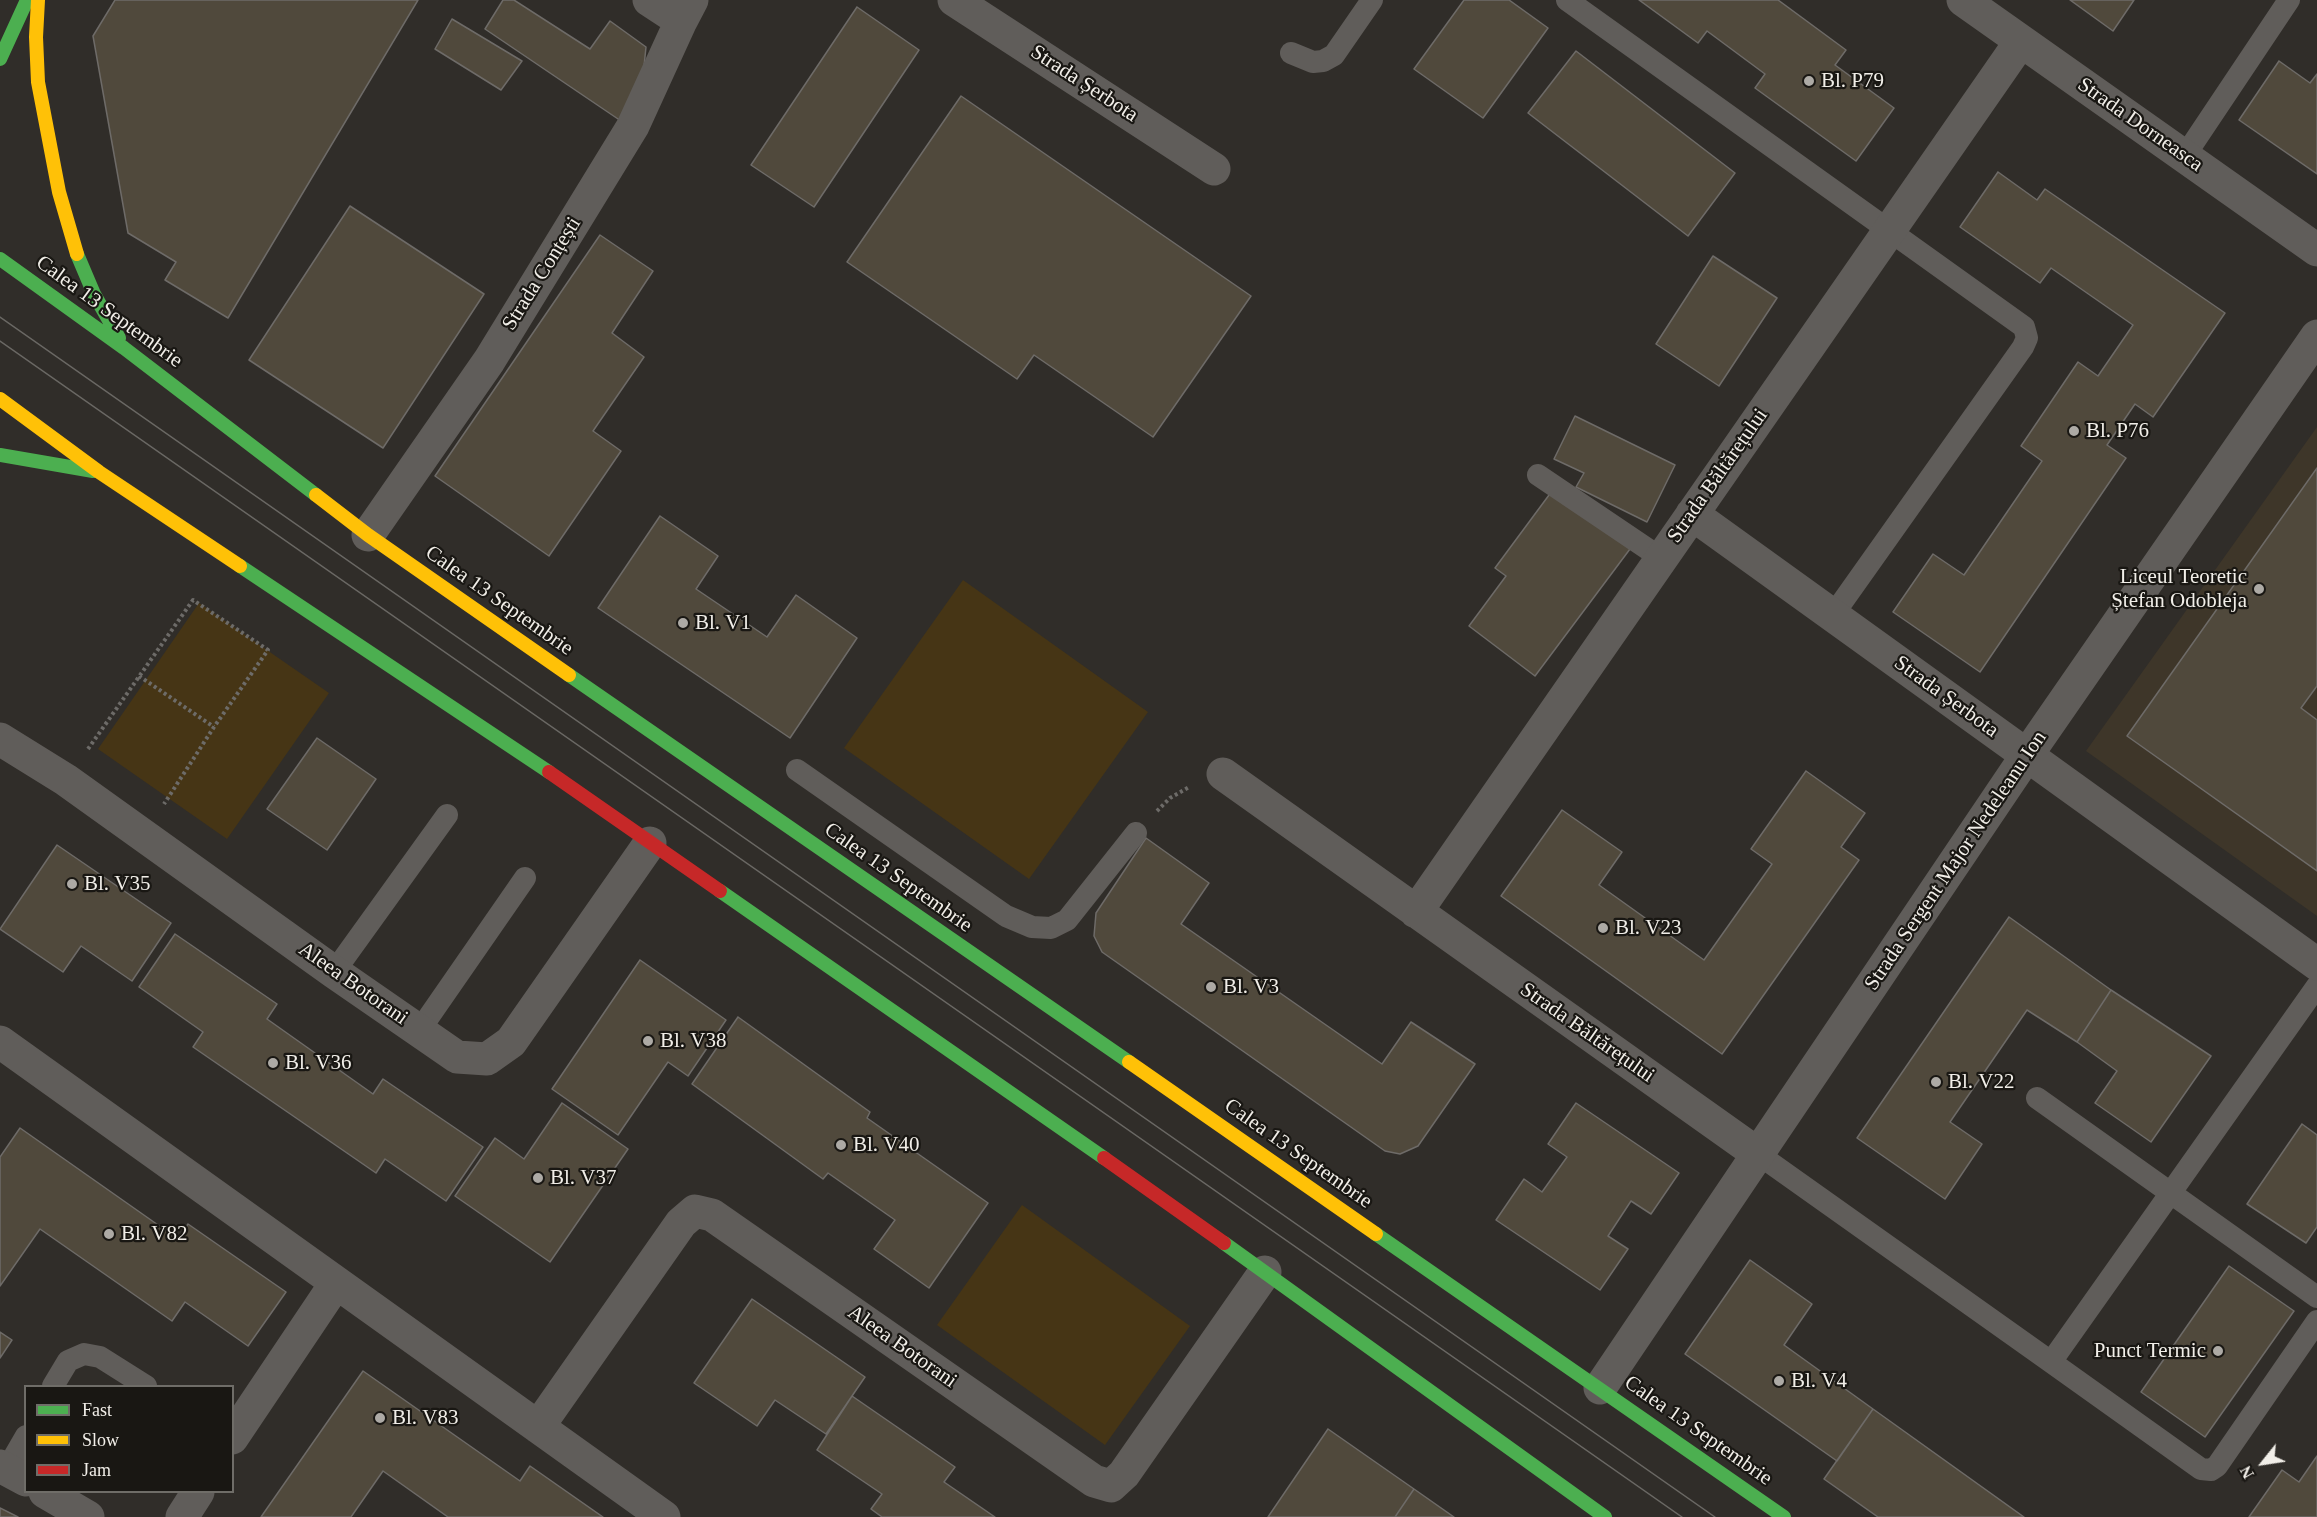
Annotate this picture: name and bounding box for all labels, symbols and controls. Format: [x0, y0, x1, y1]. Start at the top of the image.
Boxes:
street label: Strada Șerbota [1026, 40, 1142, 128]
place label: Bl. P79 [1821, 68, 1884, 94]
street label: Strada Dorneasca [2072, 72, 2208, 178]
marker: Bl. P79 [1802, 74, 1816, 88]
street label: Strada Conțești [497, 213, 587, 335]
street label: Calea 13 Septembrie [31, 250, 187, 374]
street label: Strada Băltărețului [1662, 404, 1774, 548]
place label: Bl. P76 [2086, 418, 2149, 444]
marker: Bl. P76 [2067, 424, 2081, 438]
street label: Calea 13 Septembrie [420, 541, 578, 661]
place label: Liceul Teoretic Ștefan Odobleja [2111, 564, 2247, 614]
marker: Liceul Teoretic Ștefan Odobleja [2252, 582, 2266, 596]
place label: Bl. V1 [695, 610, 751, 636]
marker: Bl. V1 [676, 616, 690, 630]
street label: Strada Șerbota [1889, 651, 2003, 743]
street label: Strada Sergent Major Nedeleanu Ion [1860, 726, 2052, 996]
street label: Calea 13 Septembrie [819, 818, 977, 938]
place label: Bl. V35 [84, 871, 151, 897]
marker: Bl. V35 [65, 877, 79, 891]
place label: Bl. V23 [1615, 915, 1682, 941]
marker: Bl. V23 [1596, 921, 1610, 935]
street label: Aleea Botorani [293, 937, 413, 1031]
place label: Bl. V3 [1223, 974, 1279, 1000]
street label: Strada Băltărețului [1515, 977, 1659, 1089]
marker: Bl. V3 [1204, 980, 1218, 994]
place label: Bl. V38 [660, 1028, 727, 1054]
marker: Bl. V38 [641, 1034, 655, 1048]
place label: Bl. V36 [285, 1050, 352, 1076]
marker: Bl. V36 [266, 1056, 280, 1070]
place label: Bl. V22 [1948, 1069, 2015, 1095]
marker: Bl. V22 [1929, 1075, 1943, 1089]
street label: Calea 13 Septembrie [1219, 1094, 1377, 1214]
place label: Bl. V40 [853, 1132, 920, 1158]
marker: Bl. V40 [834, 1138, 848, 1152]
place label: Bl. V37 [550, 1165, 617, 1191]
marker: Bl. V37 [531, 1171, 545, 1185]
place label: Bl. V82 [121, 1221, 188, 1247]
marker: Bl. V82 [102, 1227, 116, 1241]
street label: Aleea Botorani [842, 1300, 962, 1394]
place label: Punct Termic [2094, 1338, 2206, 1364]
marker: Punct Termic [2211, 1344, 2225, 1358]
place label: Bl. V4 [1791, 1368, 1847, 1394]
street label: Calea 13 Septembrie [1619, 1371, 1777, 1491]
marker: Bl. V4 [1772, 1374, 1786, 1388]
legend [24, 1385, 234, 1493]
text: Fast [82, 1400, 112, 1420]
place label: Bl. V83 [392, 1405, 459, 1431]
marker: Bl. V83 [373, 1411, 387, 1425]
text: Slow [82, 1430, 119, 1450]
north arrow [2233, 1433, 2293, 1493]
text: Jam [82, 1460, 111, 1480]
text: N [2237, 1463, 2257, 1482]

